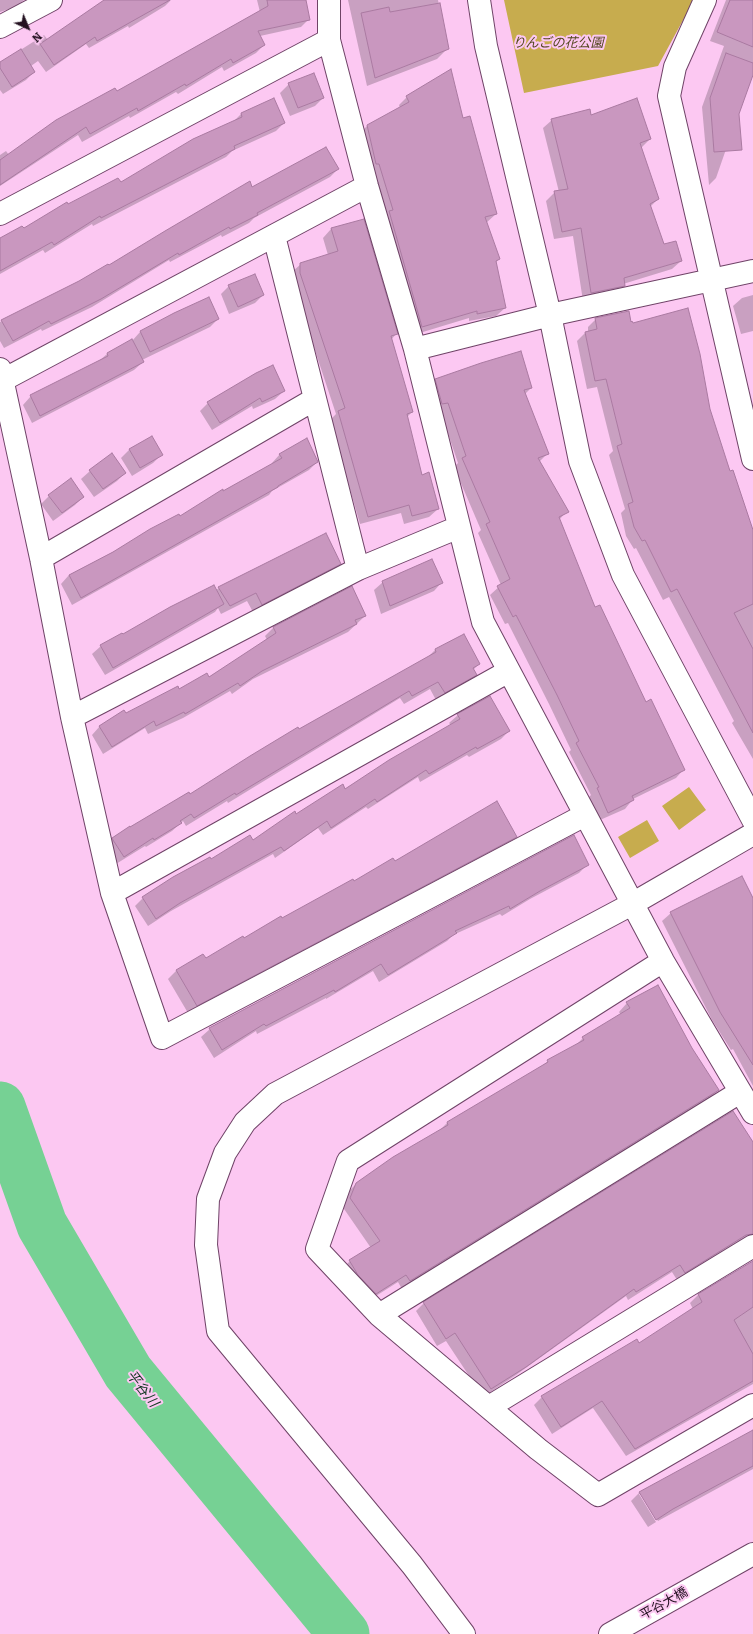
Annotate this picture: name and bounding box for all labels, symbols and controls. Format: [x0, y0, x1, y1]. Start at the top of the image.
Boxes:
north arrow [8, 8, 48, 48]
text: N [29, 29, 44, 45]
park label: りんごの花公園 [513, 35, 603, 51]
water label: 平谷川 [122, 1367, 162, 1411]
street label: 平谷大橋 [637, 1585, 691, 1623]

